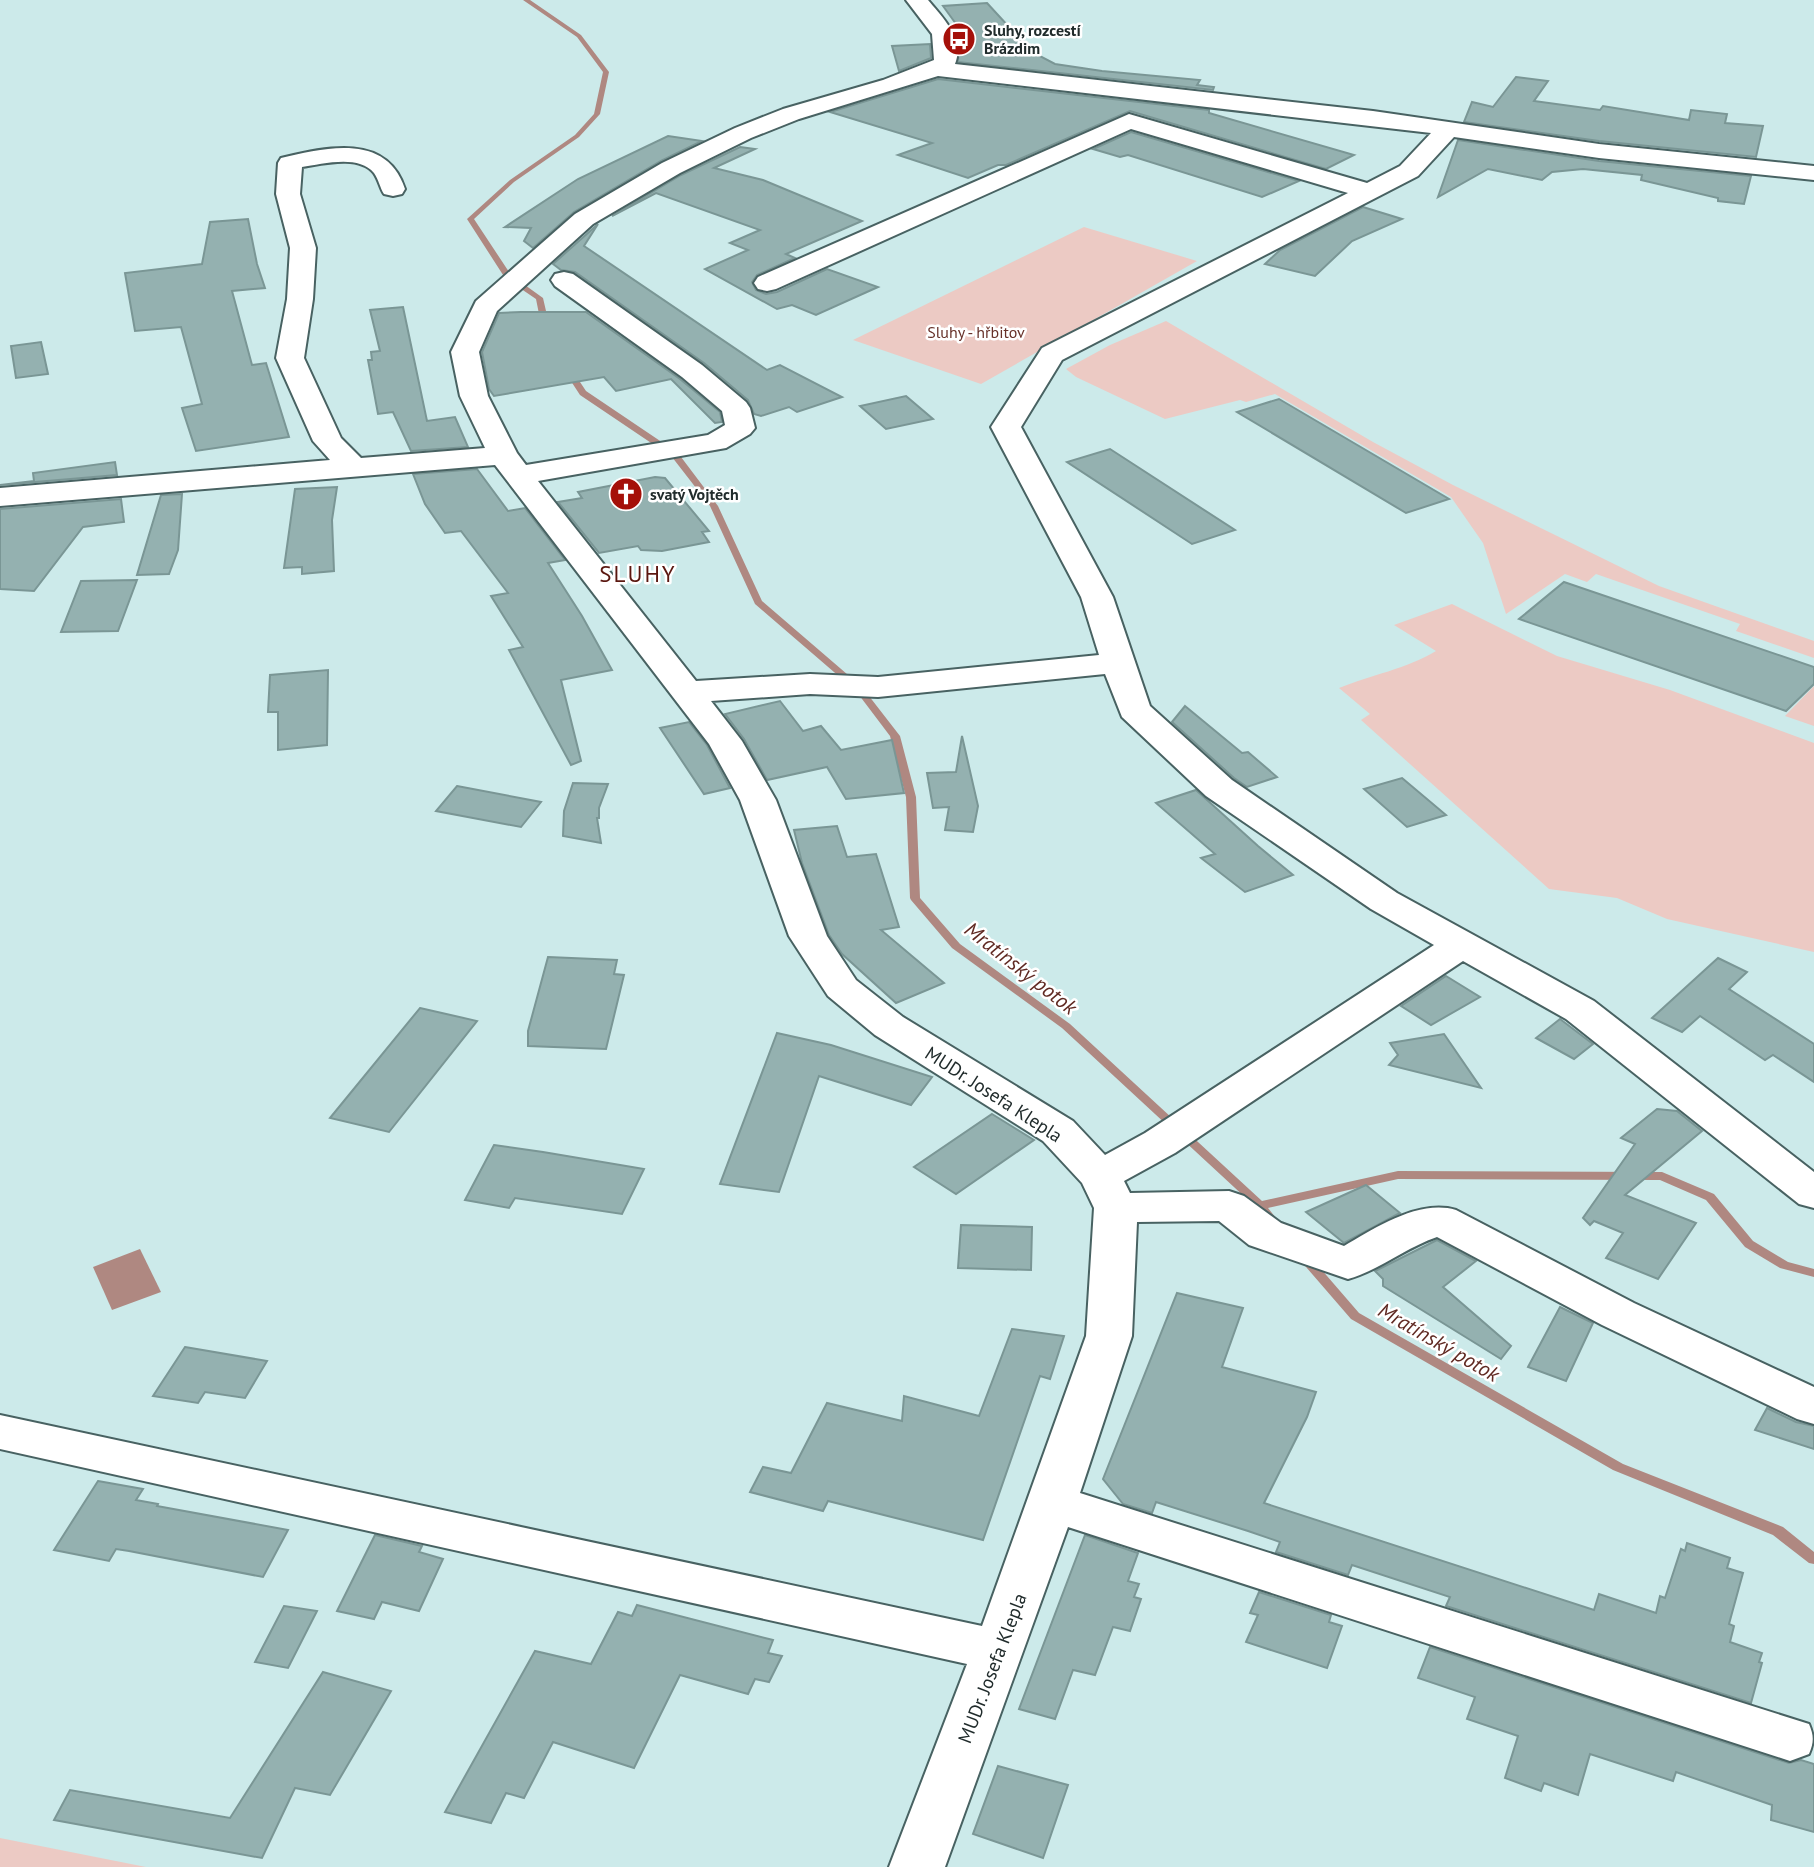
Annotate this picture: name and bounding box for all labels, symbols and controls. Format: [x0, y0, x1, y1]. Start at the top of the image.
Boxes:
bus stop icon: Sluhy, rozcestí Brázdim [940, 20, 978, 58]
place label: Sluhy, rozcestí Brázdim [984, 20, 1081, 58]
park label: Sluhy - hřbitov [927, 322, 1025, 342]
church icon: svatý Vojtěch [607, 475, 645, 513]
place label: svatý Vojtěch [650, 484, 739, 504]
district label: SLUHY [599, 559, 677, 588]
water label: Mratínský potok [959, 916, 1084, 1021]
street label: MUDr. Josefa Klepla [921, 1041, 1067, 1147]
water label: Mratínský potok [1374, 1296, 1506, 1388]
street label: MUDr. Josefa Klepla [952, 1590, 1032, 1746]

